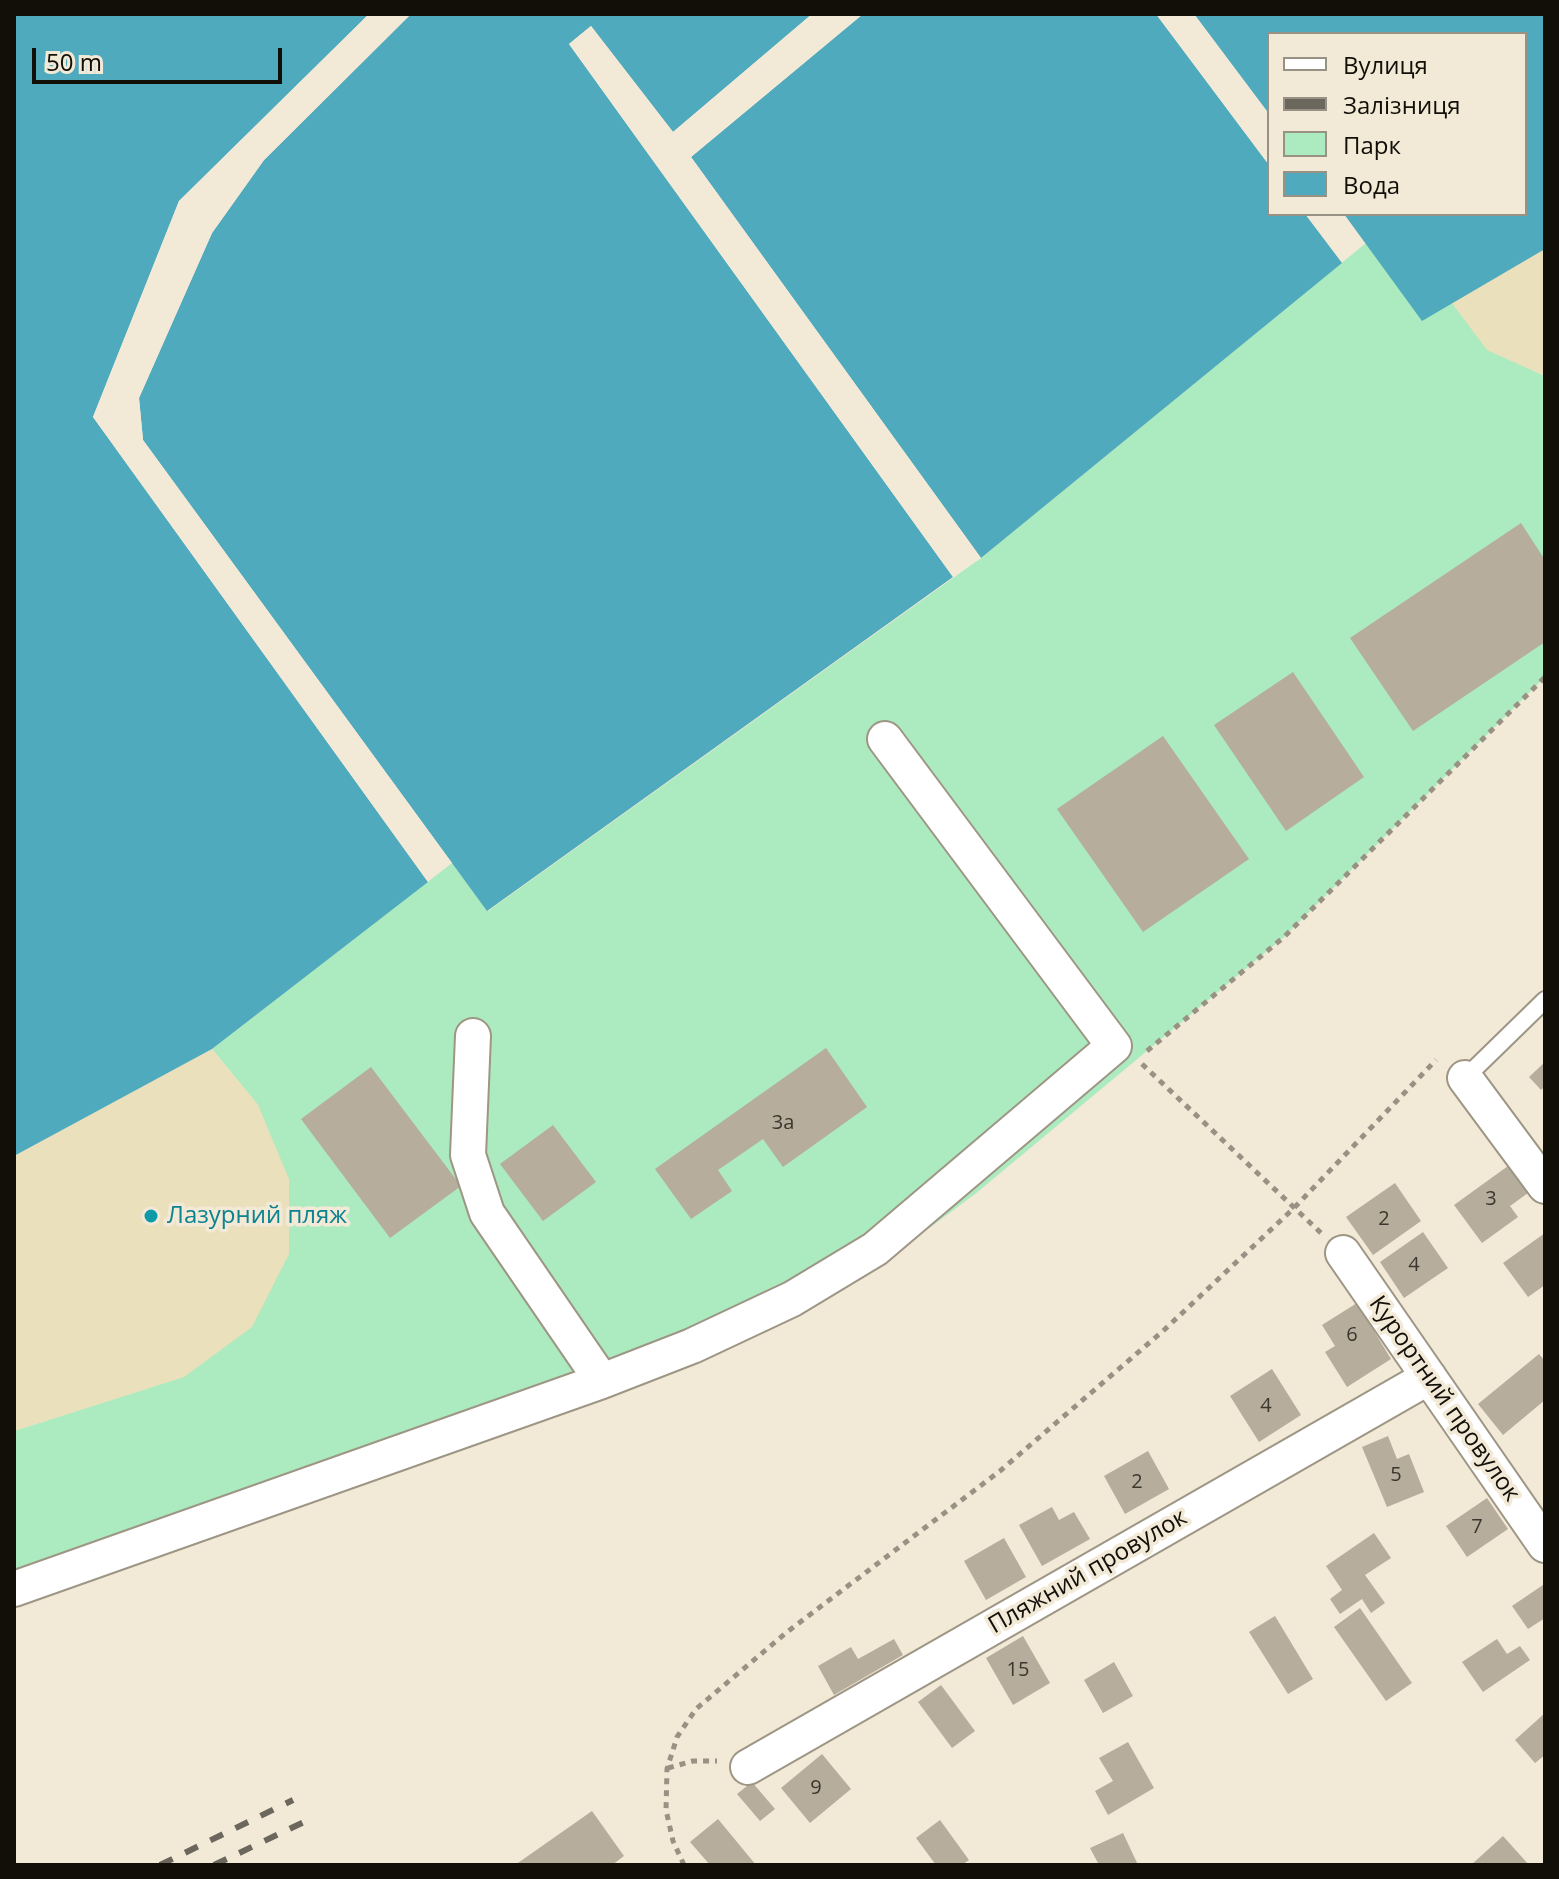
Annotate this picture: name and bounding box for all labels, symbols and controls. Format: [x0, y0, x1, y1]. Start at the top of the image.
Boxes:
scale bar [36, 32, 286, 82]
legend [1267, 32, 1527, 216]
text: 50 m [46, 45, 102, 78]
text: Вулиця [1343, 48, 1428, 81]
text: Залізниця [1343, 88, 1460, 121]
text: Парк [1343, 128, 1401, 161]
text: Вода [1343, 168, 1400, 201]
house number: 3а [772, 1111, 794, 1135]
house number: 3 [1485, 1187, 1497, 1211]
place label: Лазурний пляж [167, 1202, 347, 1230]
marker: Лазурний пляж [142, 1207, 160, 1225]
house number: 2 [1378, 1207, 1390, 1231]
house number: 4 [1408, 1253, 1420, 1277]
street label: Курортний провулок [1362, 1291, 1526, 1507]
house number: 6 [1346, 1323, 1358, 1347]
house number: 4 [1260, 1394, 1272, 1418]
house number: 5 [1390, 1463, 1402, 1487]
house number: 2 [1131, 1470, 1143, 1494]
street label: Пляжний провулок [984, 1503, 1192, 1641]
house number: 7 [1471, 1515, 1483, 1539]
house number: 15 [1007, 1658, 1029, 1682]
house number: 9 [810, 1776, 822, 1800]

